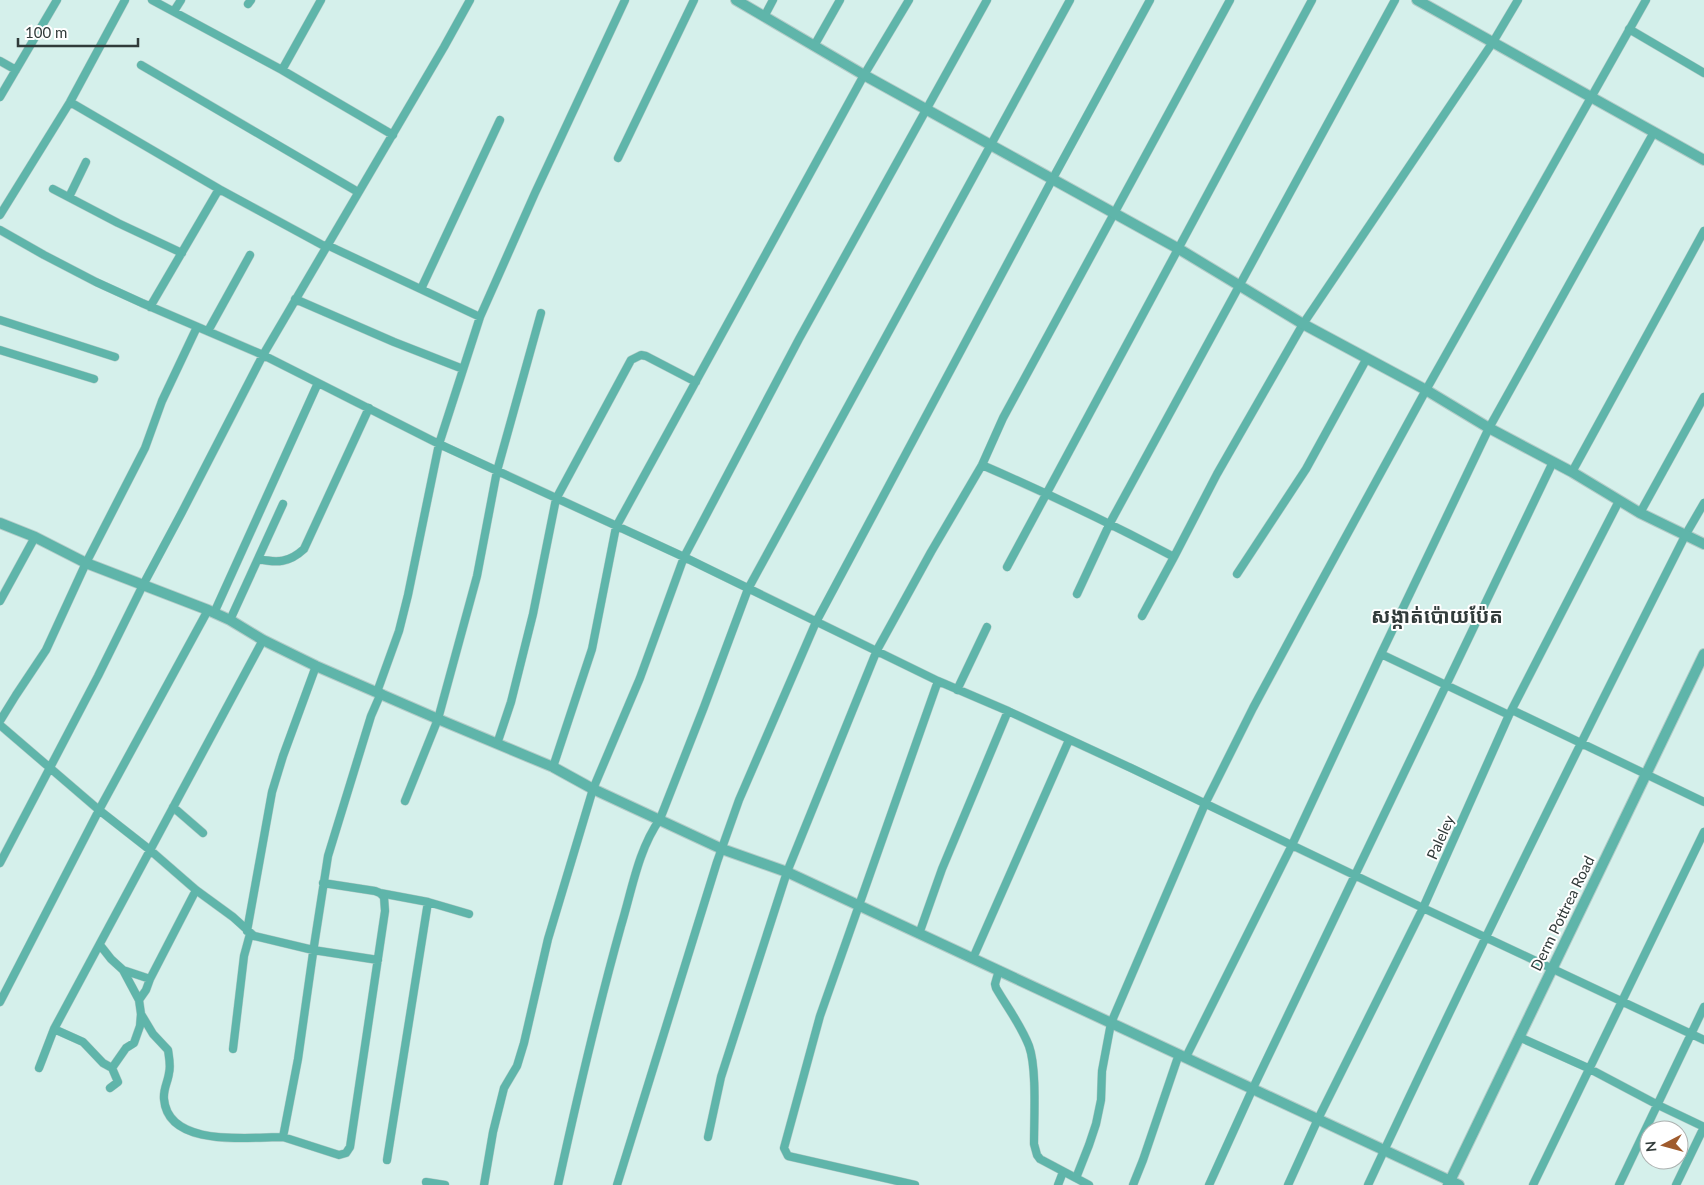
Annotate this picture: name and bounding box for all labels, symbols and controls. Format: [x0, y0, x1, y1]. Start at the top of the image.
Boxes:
scale bar [18, 15, 138, 47]
text: 100 m [25, 23, 67, 41]
district label: សង្កាត់ប៉ោយប៉ែត [1371, 603, 1503, 629]
street label: Paleley [1422, 812, 1458, 862]
street label: Derm Pottrea Road [1526, 853, 1598, 973]
north arrow [1639, 1120, 1689, 1170]
text: N [1642, 1140, 1660, 1153]

